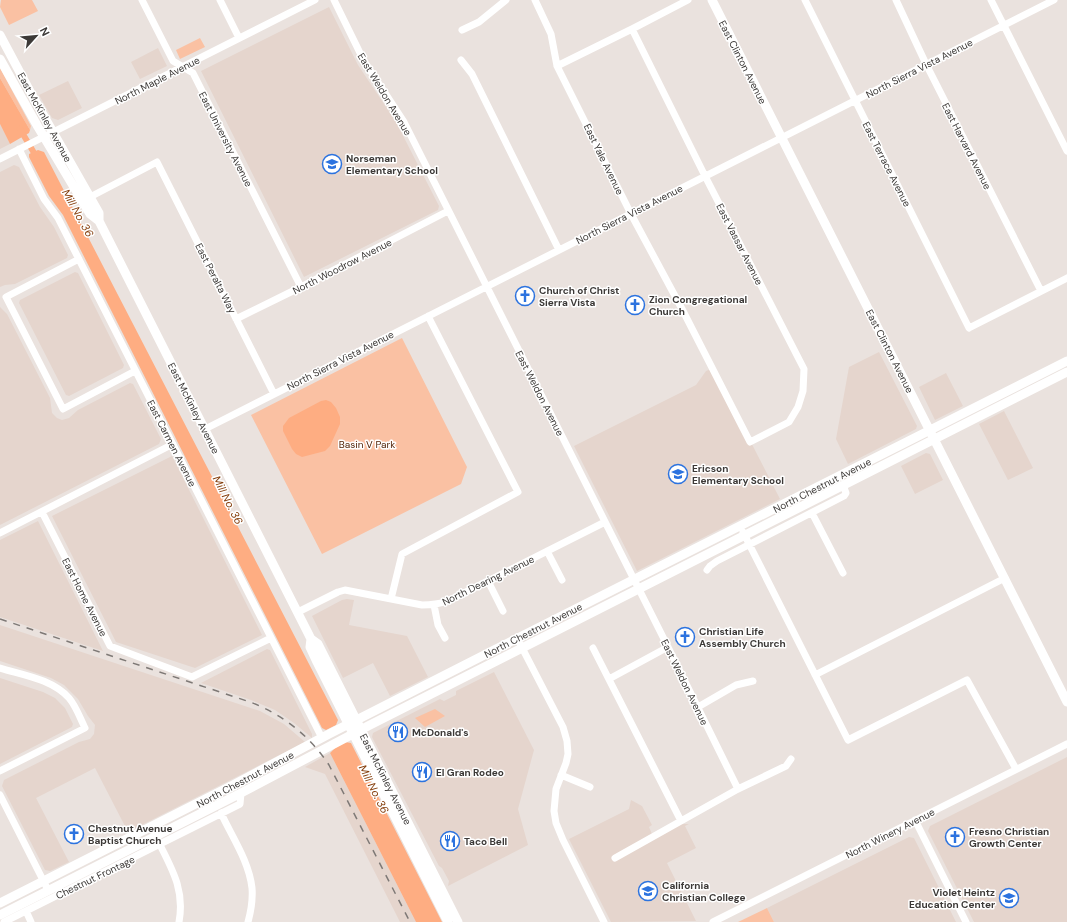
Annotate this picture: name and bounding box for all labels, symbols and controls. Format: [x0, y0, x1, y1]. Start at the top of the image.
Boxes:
north arrow [16, 16, 56, 56]
street label: East Clinton Avenue [716, 18, 769, 106]
text: N [37, 25, 53, 38]
street label: North Sierra Vista Avenue [864, 36, 975, 101]
street label: East Weldon Avenue [355, 51, 415, 138]
street label: North Maple Avenue [113, 53, 202, 107]
street label: East McKinley Avenue [15, 70, 75, 165]
street label: East University Avenue [196, 89, 255, 189]
street label: East Harvard Avenue [939, 101, 994, 192]
street label: East Terrace Avenue [859, 120, 914, 209]
street label: East Yale Avenue [581, 122, 627, 197]
place label: Norseman Elementary School [346, 152, 438, 177]
school or university icon: Norseman Elementary School [321, 153, 343, 175]
street label: North Sierra Vista Avenue [574, 182, 685, 247]
water label: Mill No. 36 [59, 187, 97, 240]
street label: East Vassar Avenue [713, 201, 766, 287]
street label: North Woodrow Avenue [290, 236, 394, 297]
street label: East Peralta Way [192, 241, 239, 316]
place label: Church of Christ Sierra Vista [539, 284, 619, 309]
church icon: Church of Christ Sierra Vista [514, 285, 536, 307]
place label: Zion Congregational Church [649, 293, 748, 318]
church icon: Zion Congregational Church [624, 294, 646, 316]
street label: East Clinton Avenue [863, 307, 916, 395]
street label: North Sierra Vista Avenue [285, 328, 396, 393]
street label: East Weldon Avenue [512, 348, 567, 438]
street label: East McKinley Avenue [165, 361, 222, 456]
street label: East Carmen Avenue [144, 398, 199, 489]
park label: Basin V Park [339, 438, 395, 451]
street label: North Chestnut Avenue [771, 455, 874, 516]
place label: Ericson Elementary School [692, 462, 784, 487]
school or university icon: Ericson Elementary School [667, 463, 689, 485]
water label: Mill No. 36 [210, 473, 246, 527]
street label: North Dearing Avenue [440, 552, 537, 608]
street label: East Home Avenue [59, 556, 110, 639]
street label: North Chestnut Avenue [482, 600, 585, 661]
place label: Christian Life Assembly Church [699, 625, 786, 650]
church icon: Christian Life Assembly Church [674, 626, 696, 648]
street label: East Weldon Avenue [658, 637, 711, 728]
restaurant icon: McDonald's [387, 721, 409, 743]
place label: McDonald's [412, 726, 469, 739]
street label: East McKinley Avenue [357, 732, 414, 827]
street label: North Chestnut Avenue [194, 748, 296, 811]
restaurant icon: El Gran Rodeo [411, 761, 433, 783]
water label: Mill No. 36 [356, 762, 392, 816]
place label: El Gran Rodeo [436, 766, 504, 779]
street label: North Winery Avenue [843, 805, 937, 862]
place label: Chestnut Avenue Baptist Church [88, 822, 172, 847]
church icon: Chestnut Avenue Baptist Church [63, 823, 85, 845]
place label: Fresno Christian Growth Center [969, 825, 1049, 850]
church icon: Fresno Christian Growth Center [944, 826, 966, 848]
restaurant icon: Taco Bell [439, 830, 461, 852]
place label: Taco Bell [464, 835, 508, 848]
street label: Chestnut Frontage [54, 853, 137, 902]
place label: California Christian College [662, 879, 746, 904]
school or university icon: California Christian College [637, 880, 659, 902]
place label: Violet Heintz Education Center [909, 886, 995, 911]
school or university icon: Violet Heintz Education Center [998, 887, 1020, 909]

